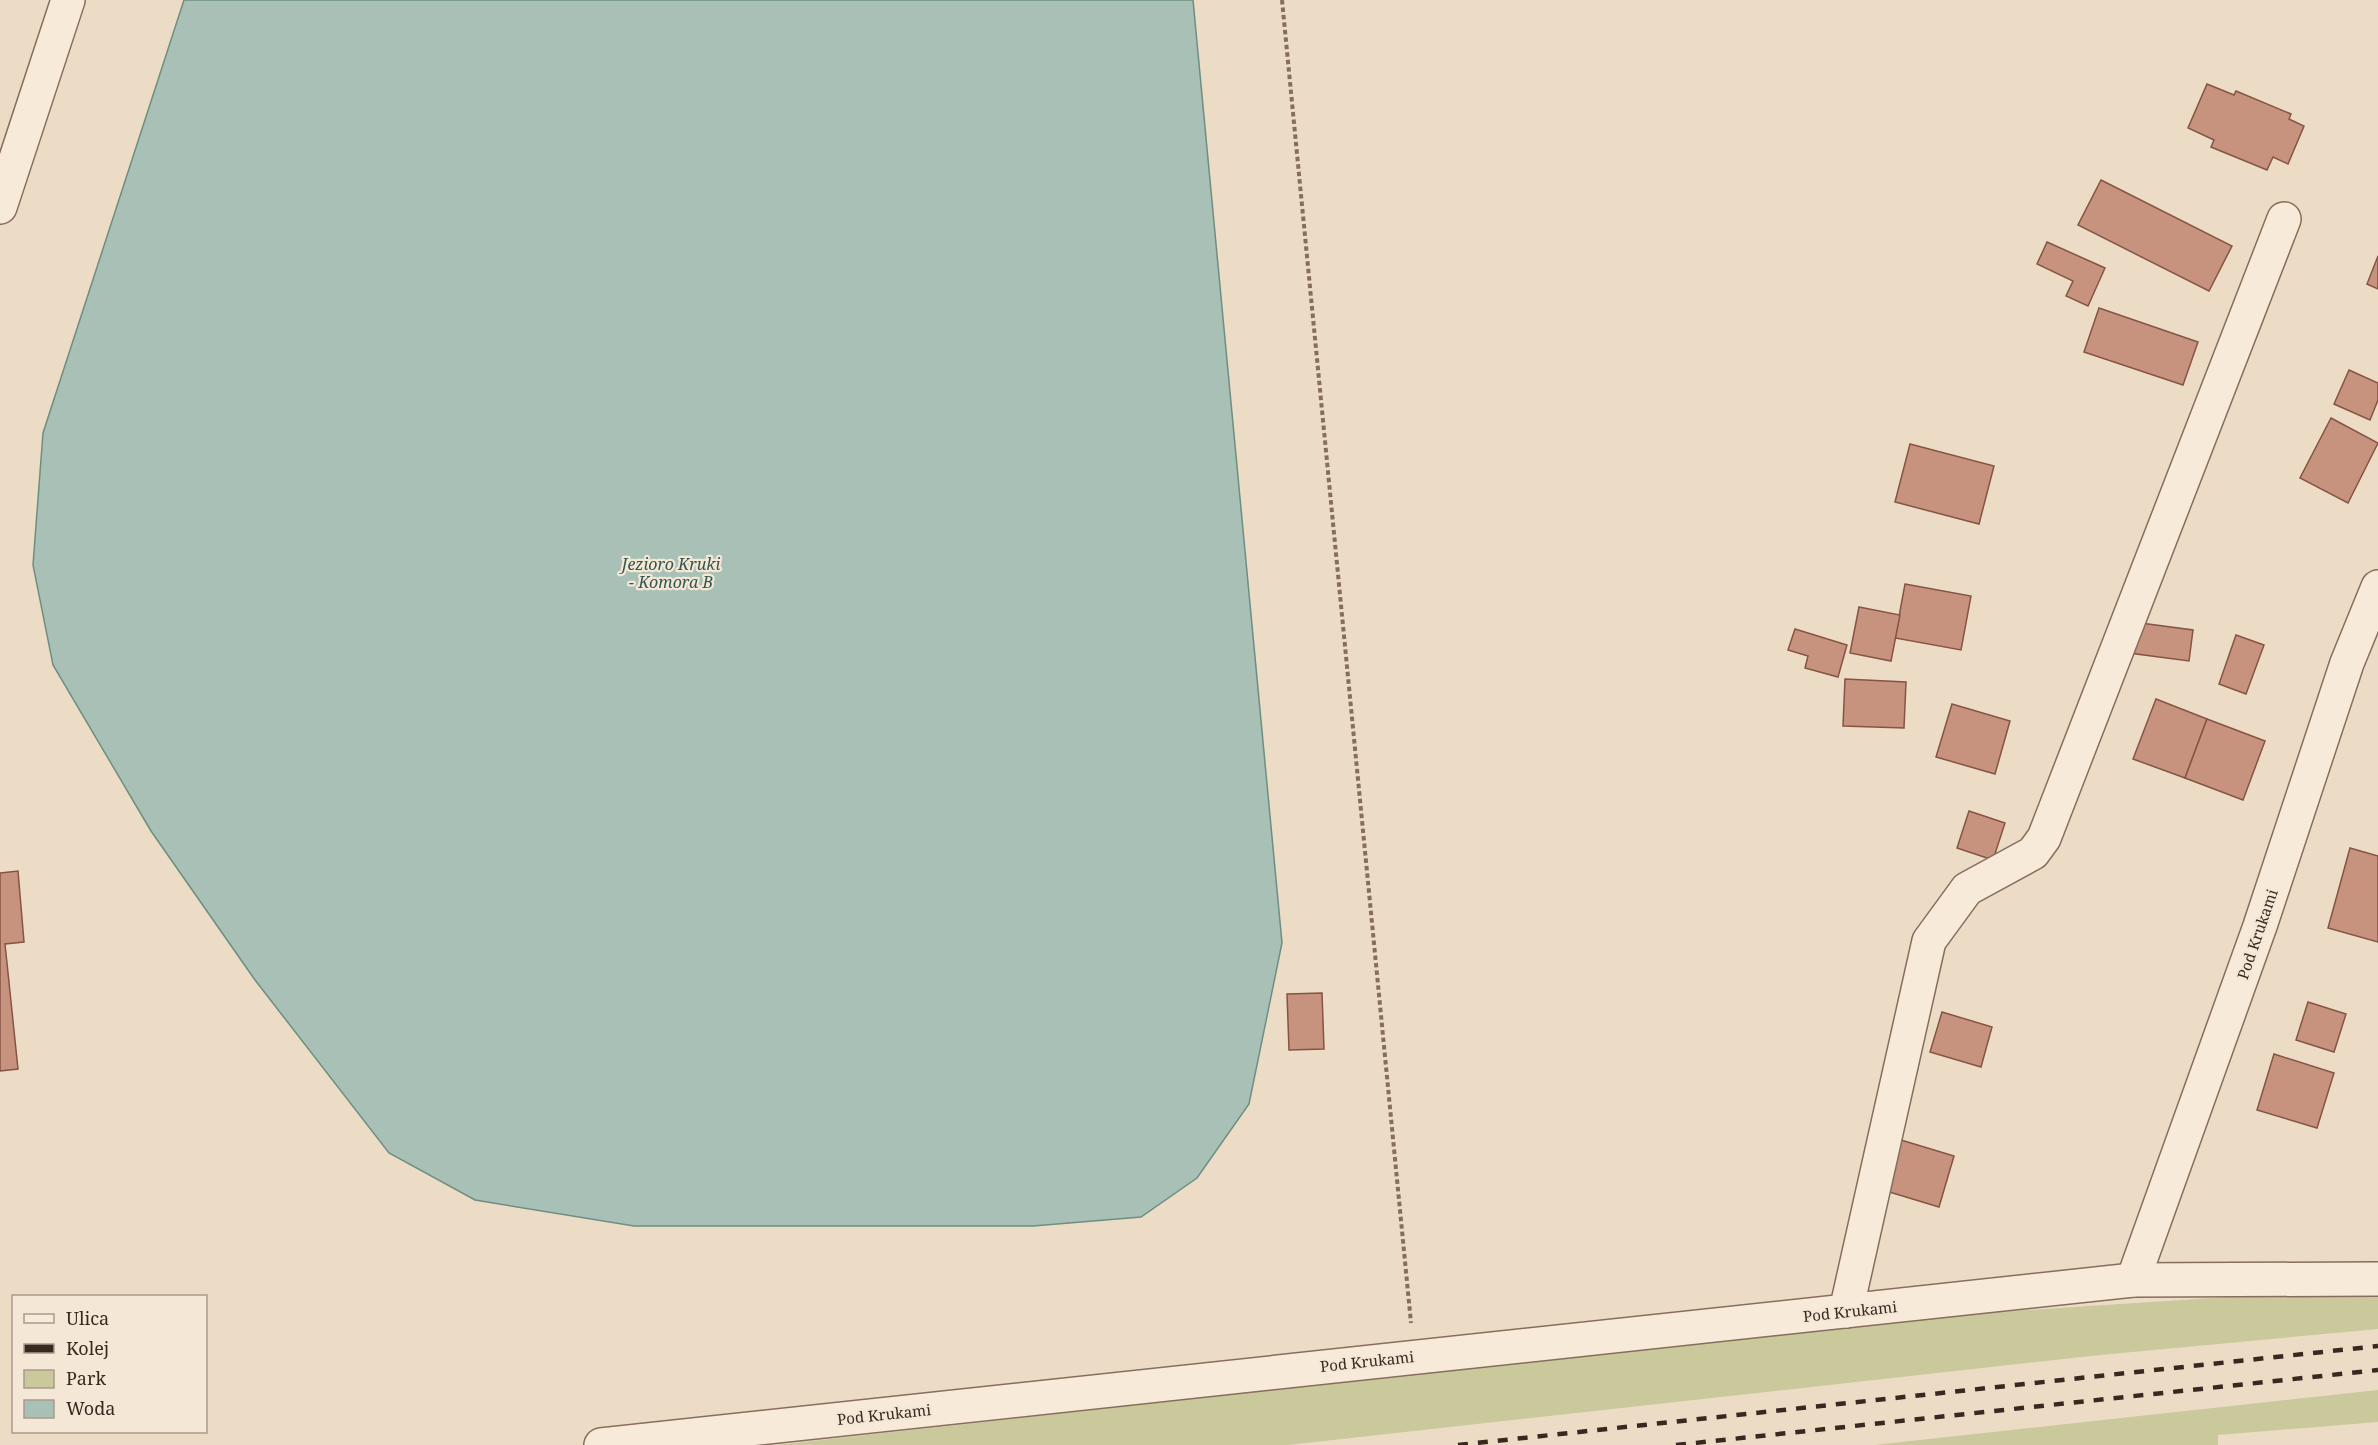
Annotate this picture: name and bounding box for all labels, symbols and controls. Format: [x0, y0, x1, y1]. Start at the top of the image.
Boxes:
water label: Jezioro Kruki - Komora B [619, 553, 720, 593]
street label: Pod Krukami [2232, 886, 2282, 982]
legend [12, 1295, 207, 1433]
street label: Pod Krukami [1802, 1296, 1898, 1326]
text: Ulica [66, 1306, 109, 1330]
text: Kolej [66, 1336, 109, 1360]
street label: Pod Krukami [1319, 1346, 1415, 1376]
text: Park [66, 1366, 106, 1390]
text: Woda [66, 1396, 115, 1420]
street label: Pod Krukami [836, 1399, 932, 1429]

